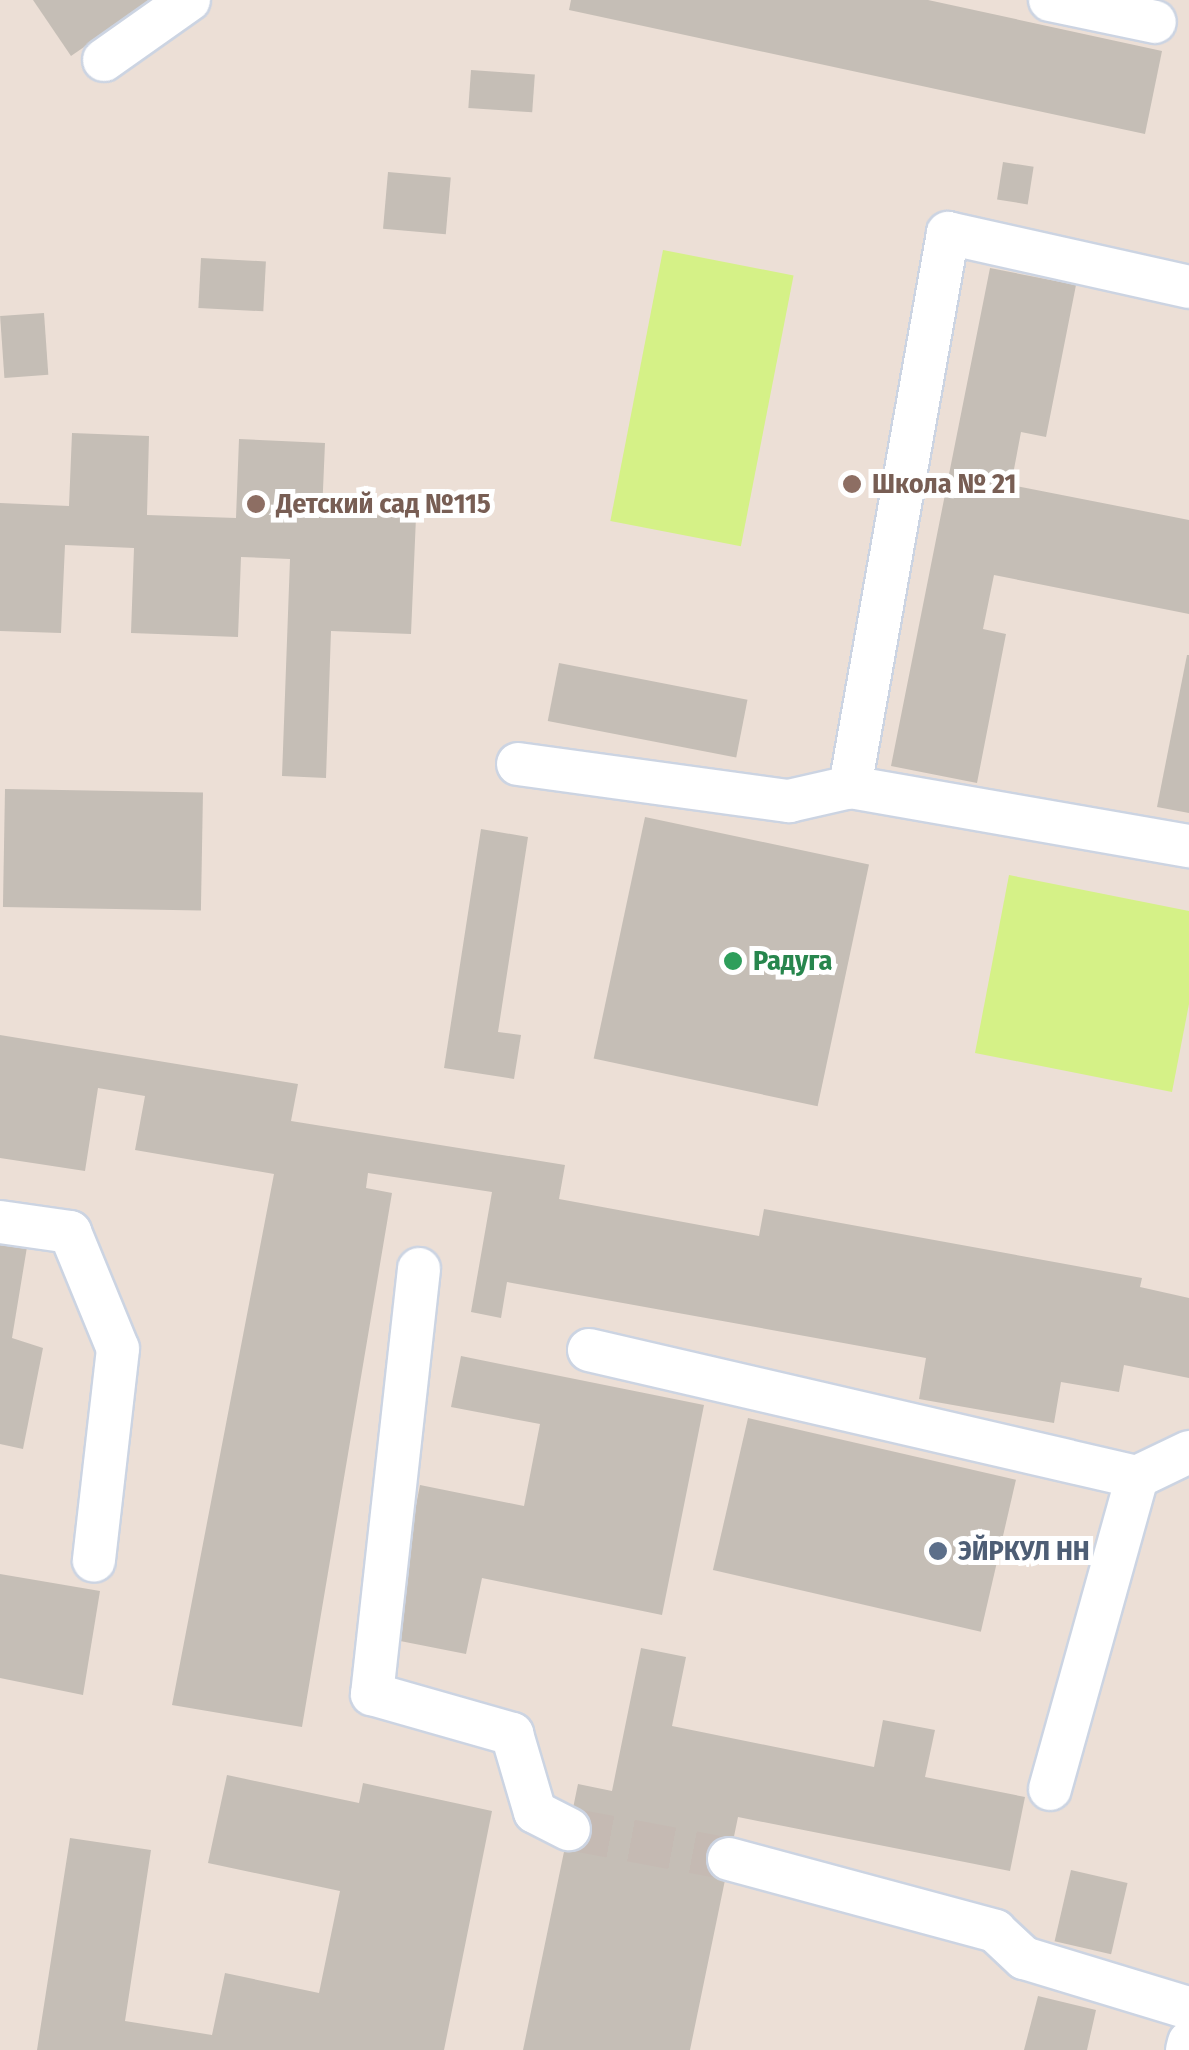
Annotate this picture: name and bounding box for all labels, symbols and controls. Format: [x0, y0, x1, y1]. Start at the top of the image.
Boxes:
place label: Школа № 21 [872, 467, 1016, 501]
marker: Школа № 21 [841, 473, 863, 495]
place label: Детский сад №115 [276, 487, 491, 521]
marker: Детский сад №115 [245, 493, 267, 515]
place label: Радуга [753, 944, 832, 978]
marker: Радуга [722, 950, 744, 972]
place label: ЭЙРКУЛ НН [958, 1534, 1090, 1568]
marker: ЭЙРКУЛ НН [927, 1540, 949, 1562]

